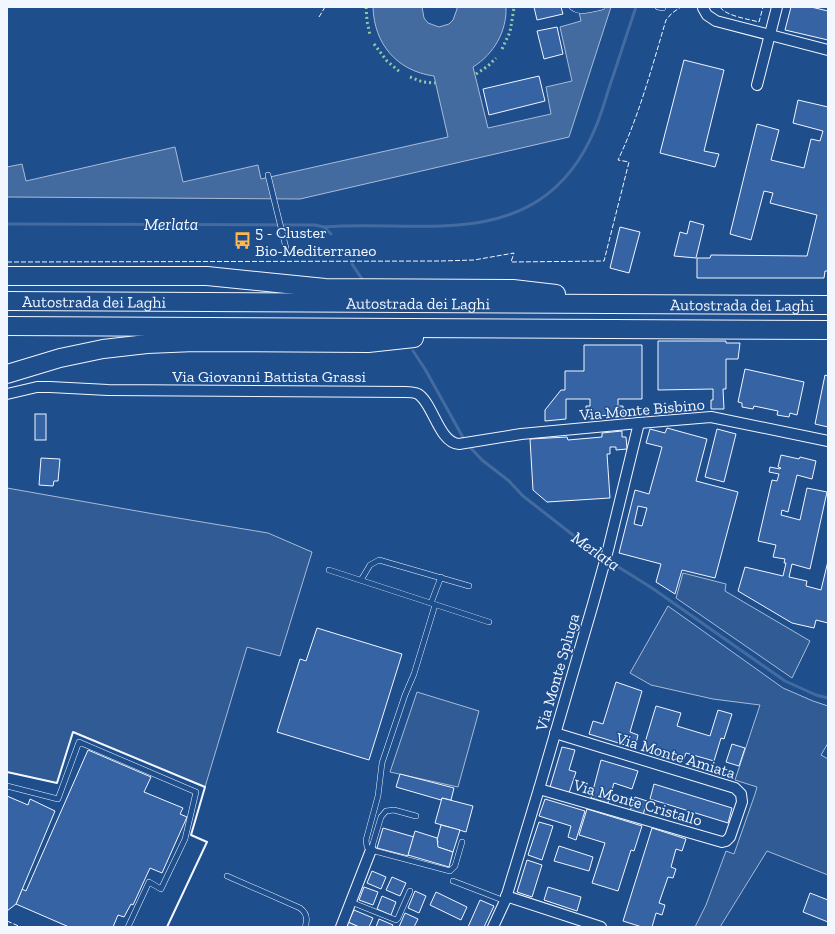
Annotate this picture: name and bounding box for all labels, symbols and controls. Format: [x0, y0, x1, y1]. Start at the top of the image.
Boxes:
water label: Merlata [144, 214, 198, 234]
place label: 5 - Cluster Bio-Mediterraneo [255, 223, 377, 260]
bus stop icon: 5 - Cluster Bio-Mediterraneo [232, 231, 252, 251]
street label: Autostrada dei Laghi [22, 292, 167, 312]
street label: Autostrada dei Laghi [346, 294, 491, 313]
street label: Autostrada dei Laghi [670, 295, 815, 315]
street label: Via Giovanni Battista Grassi [171, 367, 366, 386]
street label: Via Monte Bisbino [578, 395, 705, 425]
water label: Merlata [568, 527, 624, 575]
street label: Via Monte Spluga [531, 611, 583, 734]
street label: Via Monte Amiata [613, 728, 738, 783]
street label: Via Monte Cristallo [570, 775, 704, 830]

